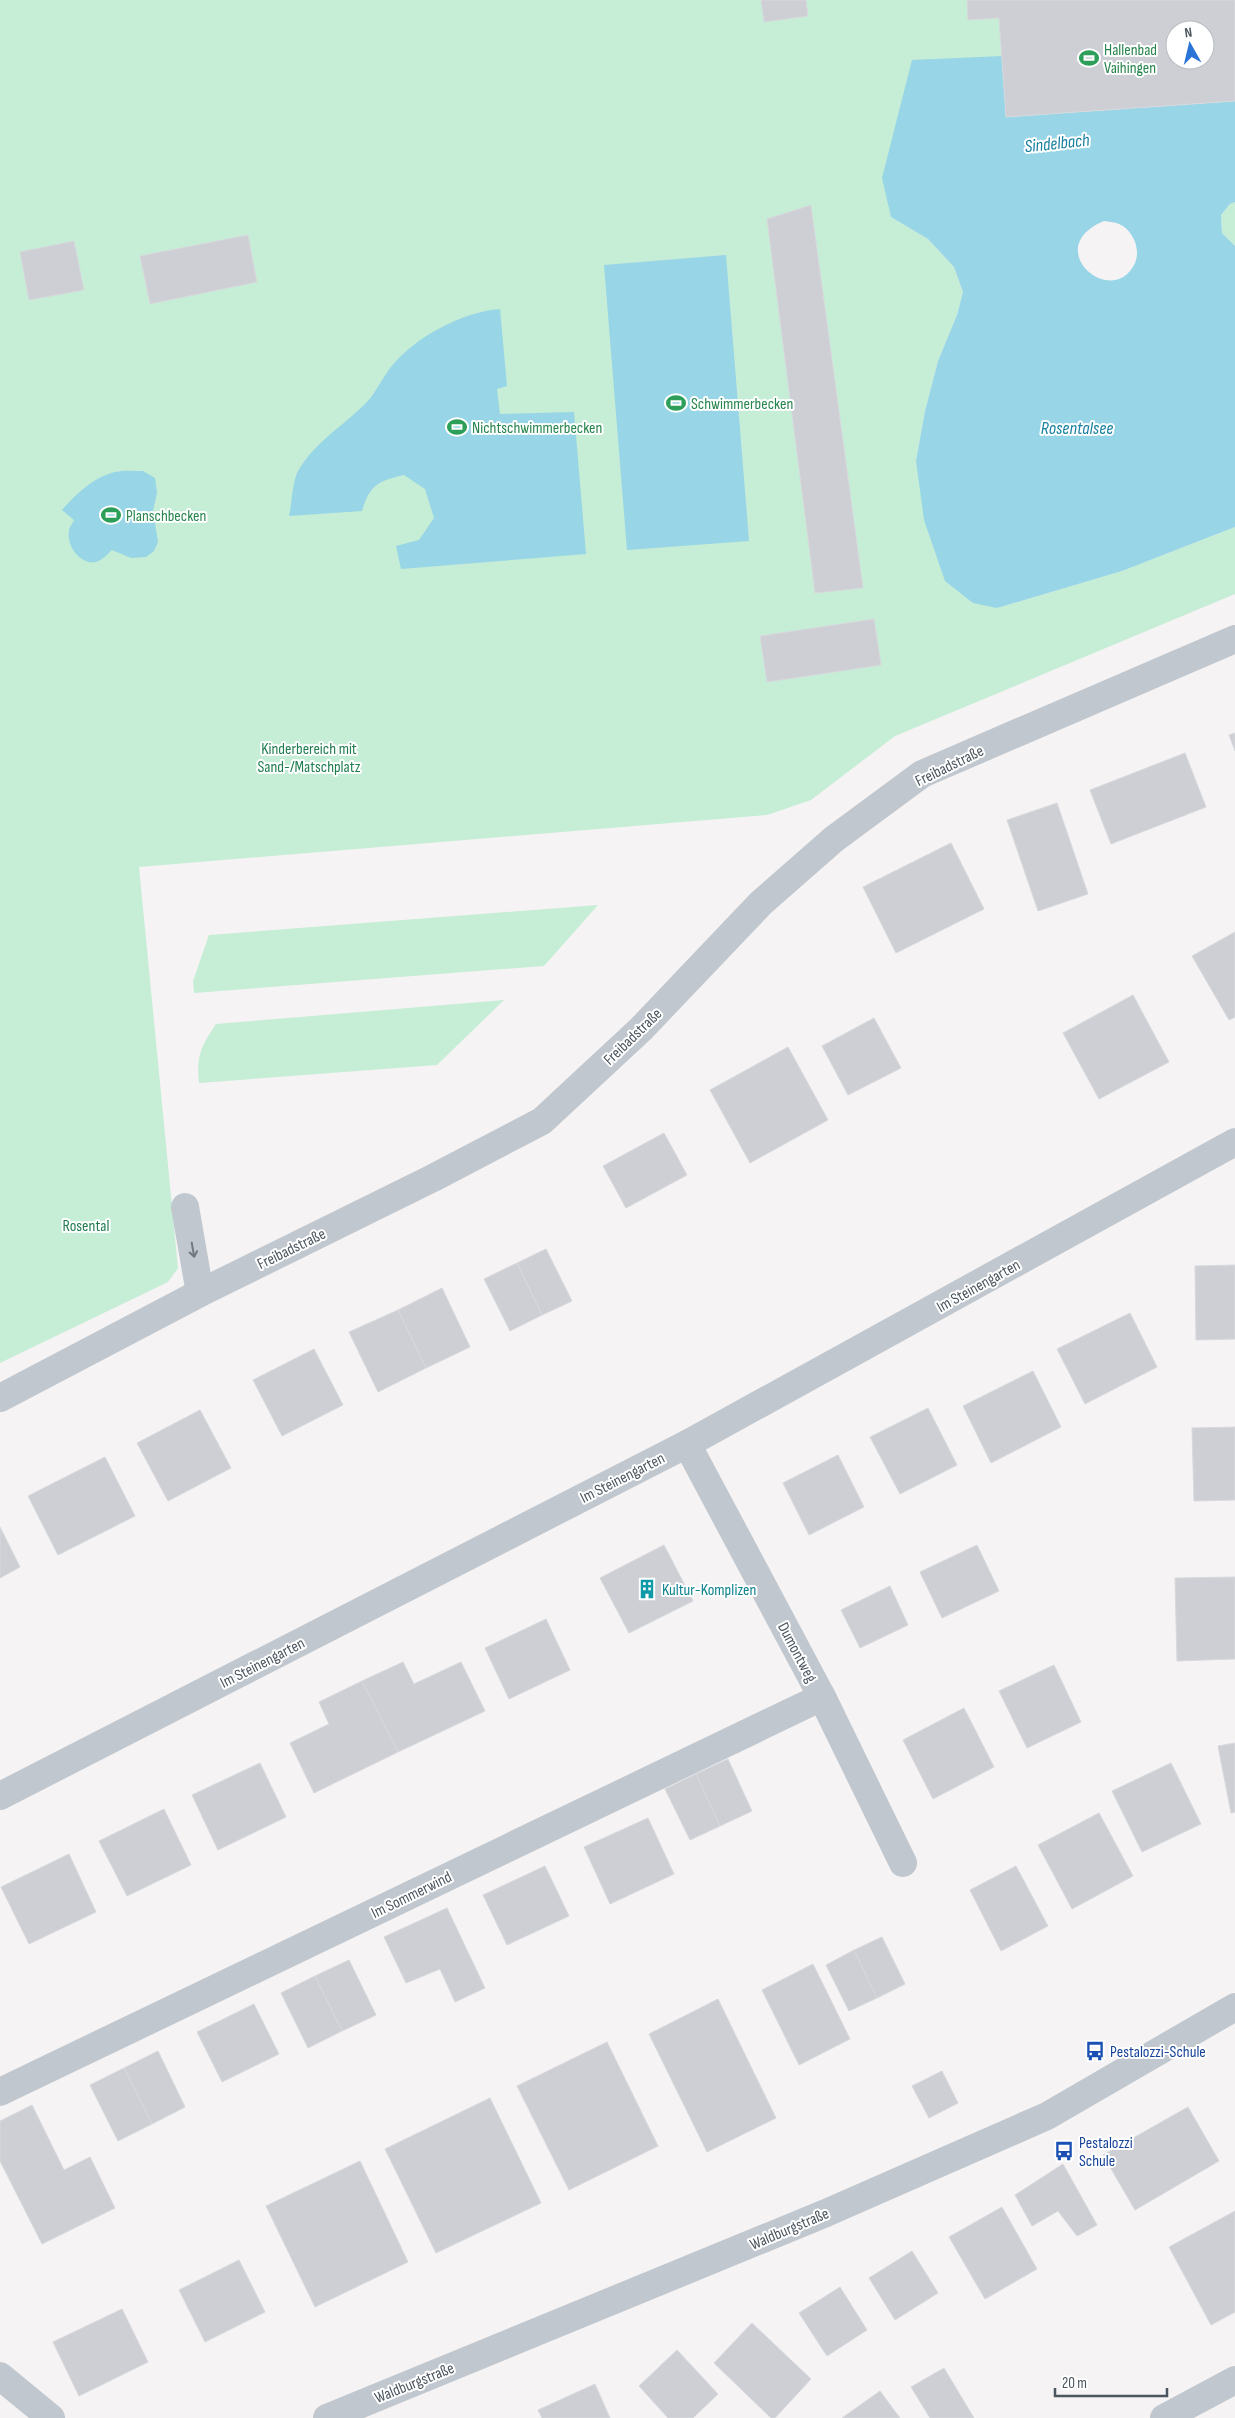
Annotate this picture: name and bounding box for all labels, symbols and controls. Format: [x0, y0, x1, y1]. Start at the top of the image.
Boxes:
north arrow [1165, 20, 1215, 70]
text: N [1183, 24, 1193, 42]
place label: Hallenbad Vaihingen [1104, 41, 1157, 78]
sports icon: Hallenbad Vaihingen [1078, 47, 1100, 69]
water label: Sindelbach [1024, 130, 1091, 157]
sports icon: Schwimmerbecken [665, 392, 687, 414]
place label: Schwimmerbecken [691, 395, 793, 414]
sports icon: Nichtschwimmerbecken [446, 416, 468, 438]
water label: Rosentalsee [1041, 418, 1113, 439]
place label: Nichtschwimmerbecken [472, 419, 602, 438]
sports icon: Planschbecken [100, 504, 122, 526]
place label: Planschbecken [126, 507, 206, 526]
park label: Kinderbereich mit Sand-/Matschplatz [258, 740, 361, 777]
street label: Freibadstraße [912, 742, 987, 791]
street label: Freibadstraße [600, 1005, 666, 1069]
park label: Rosental [63, 1217, 109, 1236]
street label: Freibadstraße [254, 1225, 329, 1274]
one-way arrow [188, 1242, 198, 1258]
street label: Im Steinengarten [934, 1256, 1024, 1317]
street label: Im Steinengarten [577, 1449, 668, 1508]
building icon: Kultur-Komplizen [636, 1578, 658, 1600]
place label: Kultur-Komplizen [662, 1581, 756, 1600]
street label: Dumontweg [773, 1620, 820, 1686]
street label: Im Steinengarten [217, 1634, 308, 1693]
street label: Im Sommerwind [368, 1868, 455, 1923]
bus stop icon: Pestalozzi-Schule [1084, 2040, 1106, 2062]
place label: Pestalozzi-Schule [1110, 2043, 1206, 2062]
place label: Pestalozzi Schule [1079, 2134, 1133, 2171]
bus stop icon: Pestalozzi Schule [1053, 2140, 1075, 2162]
street label: Waldburgstraße [747, 2204, 832, 2255]
street label: Waldburgstraße [372, 2359, 457, 2408]
scale bar [1055, 2366, 1168, 2398]
text: 20 m [1062, 2374, 1087, 2393]

